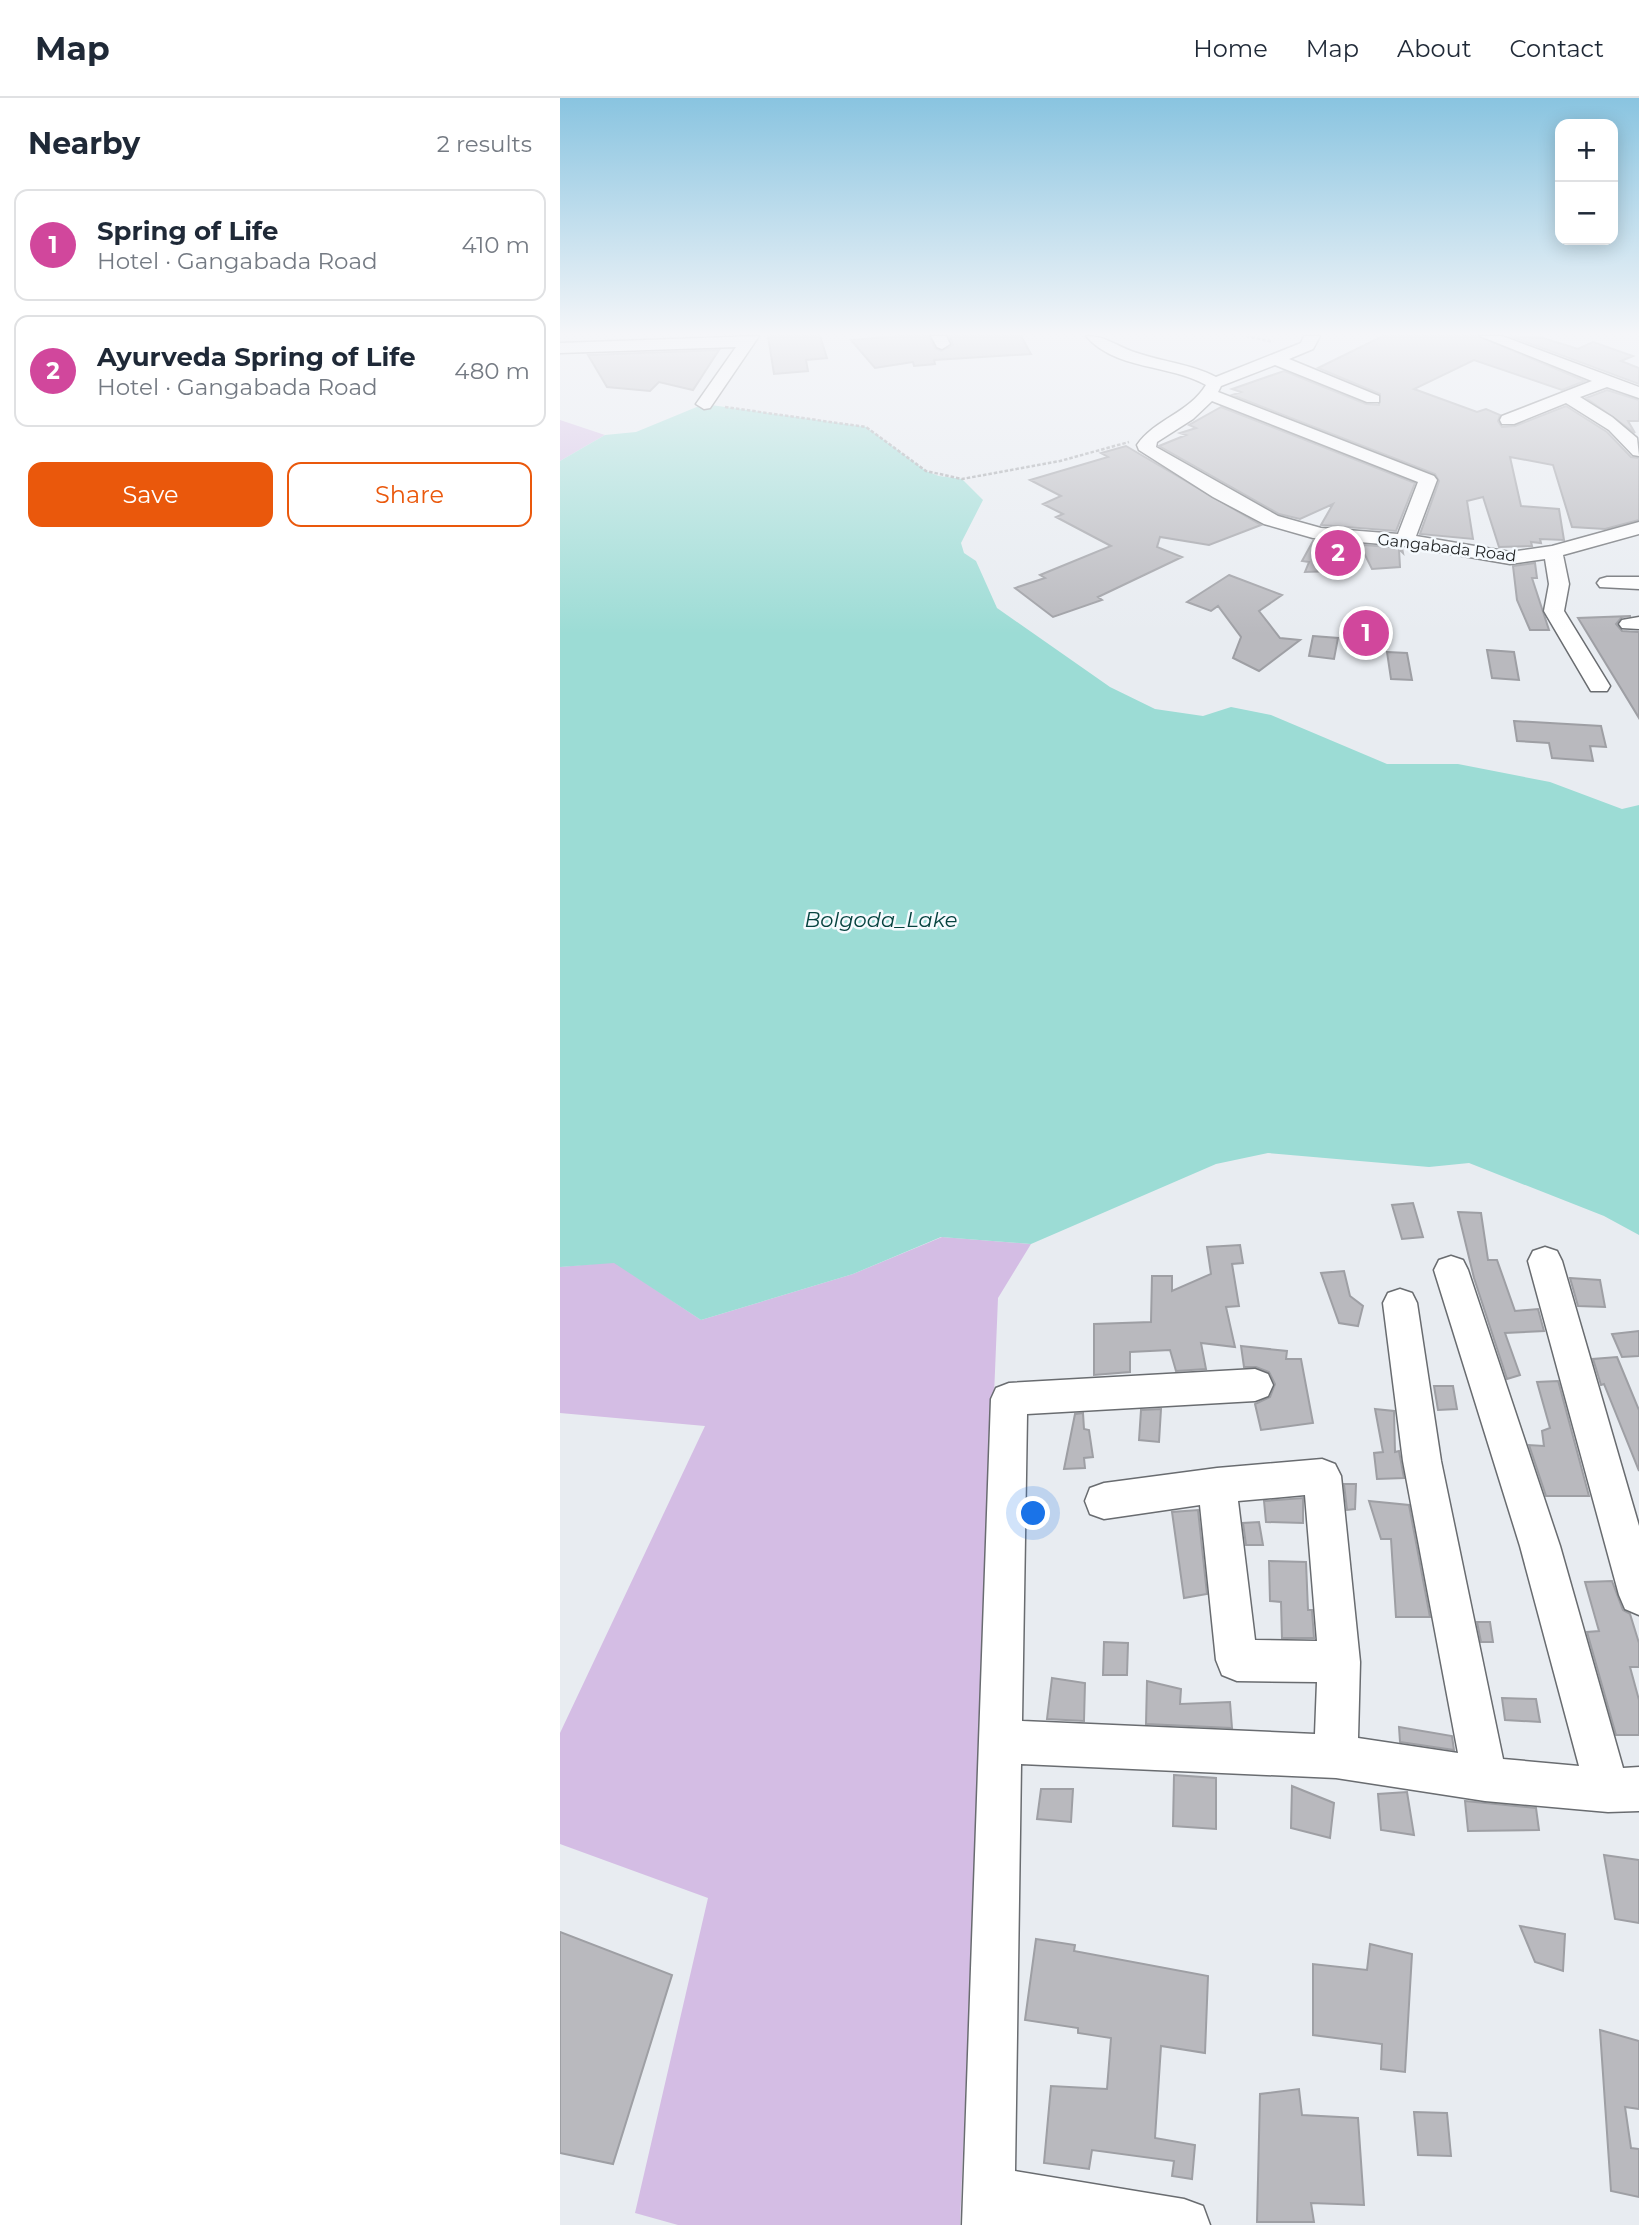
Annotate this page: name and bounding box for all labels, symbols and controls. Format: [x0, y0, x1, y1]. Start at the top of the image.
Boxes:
text: Map [35, 28, 110, 68]
text: Home [1193, 34, 1268, 63]
text: Map [1306, 34, 1359, 63]
text: About [1397, 34, 1471, 63]
text: Contact [1509, 34, 1604, 63]
map controls [1555, 119, 1618, 245]
button: + [1555, 119, 1618, 182]
text: Nearby [28, 125, 140, 162]
text: 2 results [437, 130, 532, 158]
button: − [1555, 182, 1618, 245]
text: Spring of Life [97, 215, 278, 247]
text: 1 [48, 231, 58, 259]
text: 410 m [461, 231, 530, 259]
text: Hotel · Gangabada Road [97, 247, 378, 275]
text: Ayurveda Spring of Life [97, 341, 416, 373]
text: 2 [46, 357, 60, 385]
text: 480 m [454, 357, 530, 385]
text: Hotel · Gangabada Road [97, 373, 378, 401]
button: Save [28, 462, 273, 527]
button: Share [287, 462, 532, 527]
pin: 2 [1315, 527, 1361, 579]
street label: Gangabada Road [1377, 530, 1517, 565]
pin: 1 [1343, 607, 1389, 659]
water label: Bolgoda_Lake [805, 907, 957, 932]
your location [1016, 1496, 1050, 1530]

